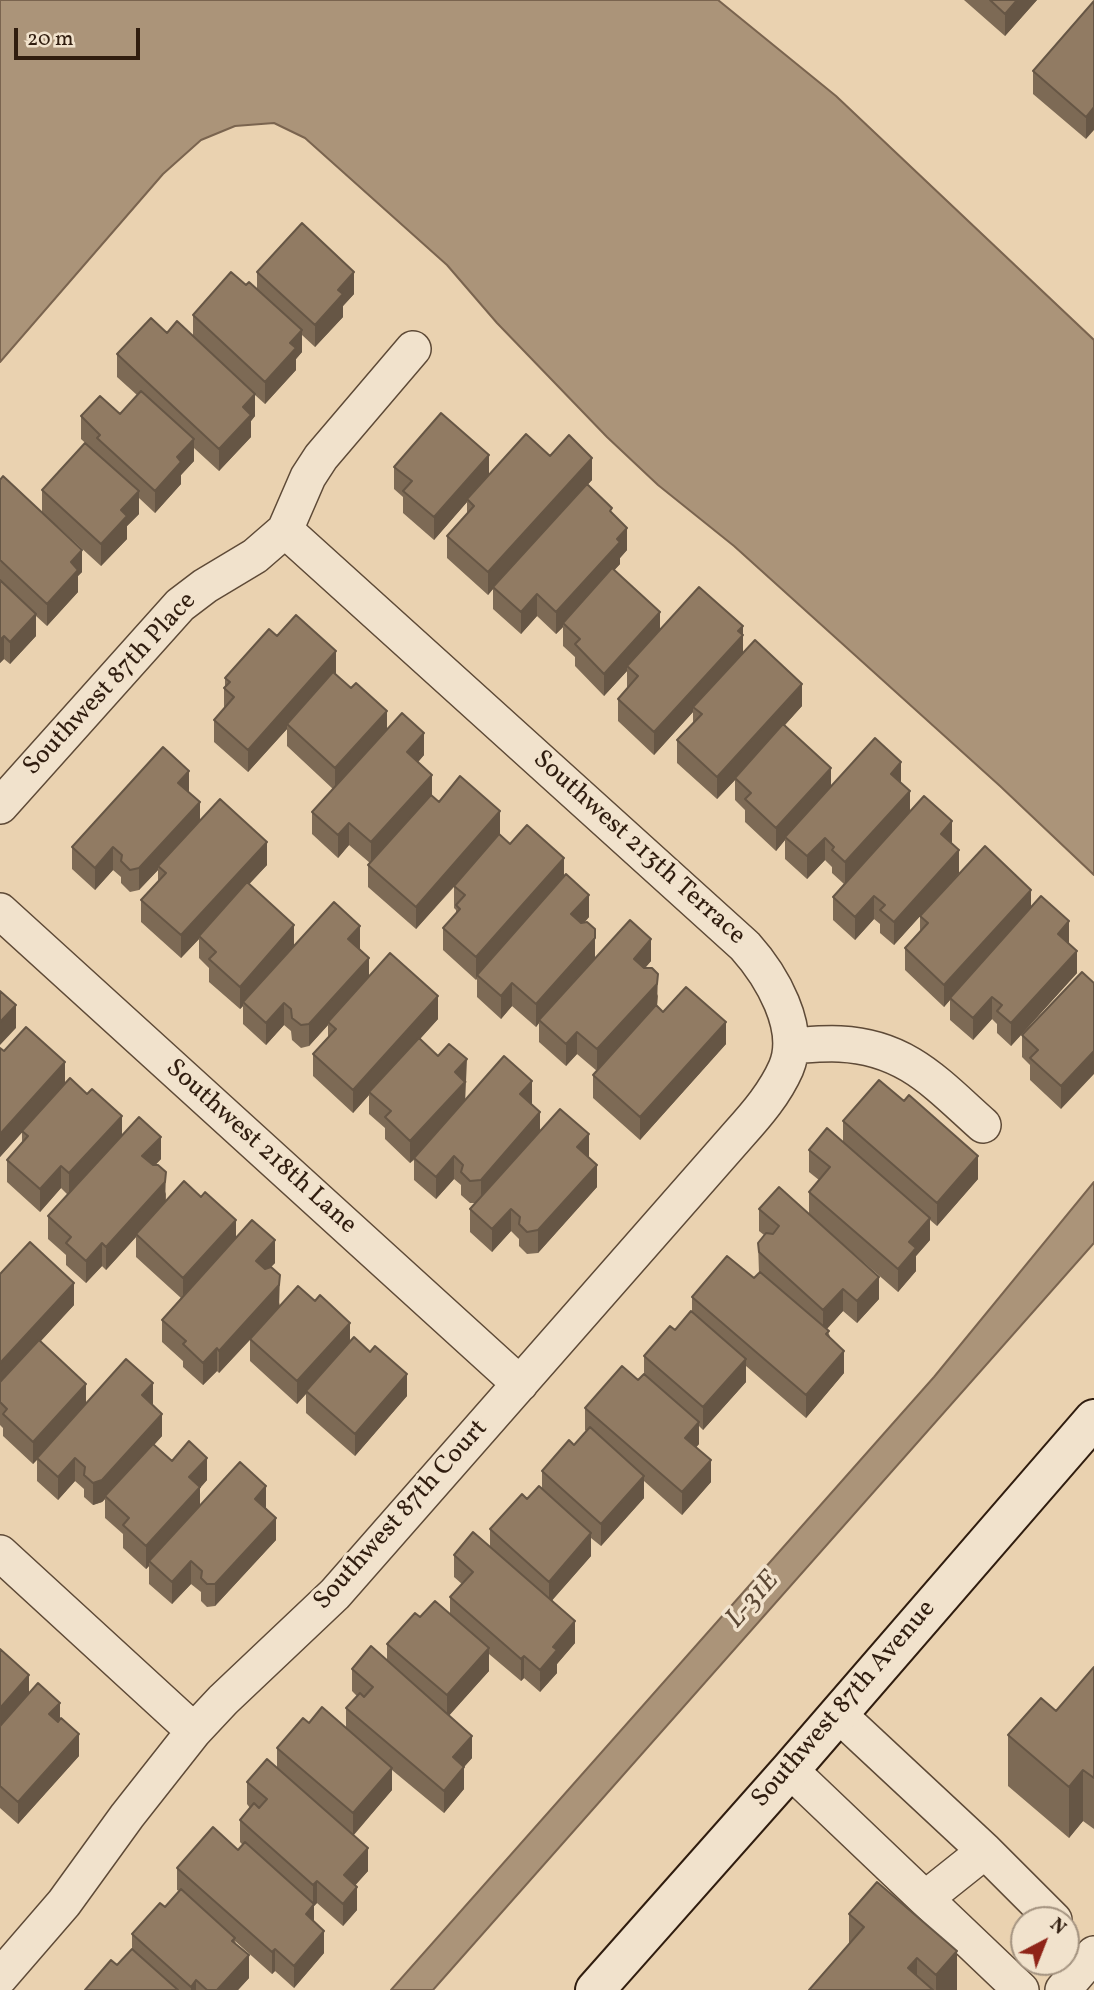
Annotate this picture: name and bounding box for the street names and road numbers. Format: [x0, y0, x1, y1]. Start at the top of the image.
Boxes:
street label: Southwest 87th Place [18, 587, 204, 783]
street label: Southwest 213th Terrace [525, 745, 751, 953]
street label: Southwest 218th Lane [158, 1054, 362, 1242]
street label: Southwest 87th Court [308, 1414, 496, 1618]
street label: Southwest 87th Avenue [746, 1595, 944, 1815]

